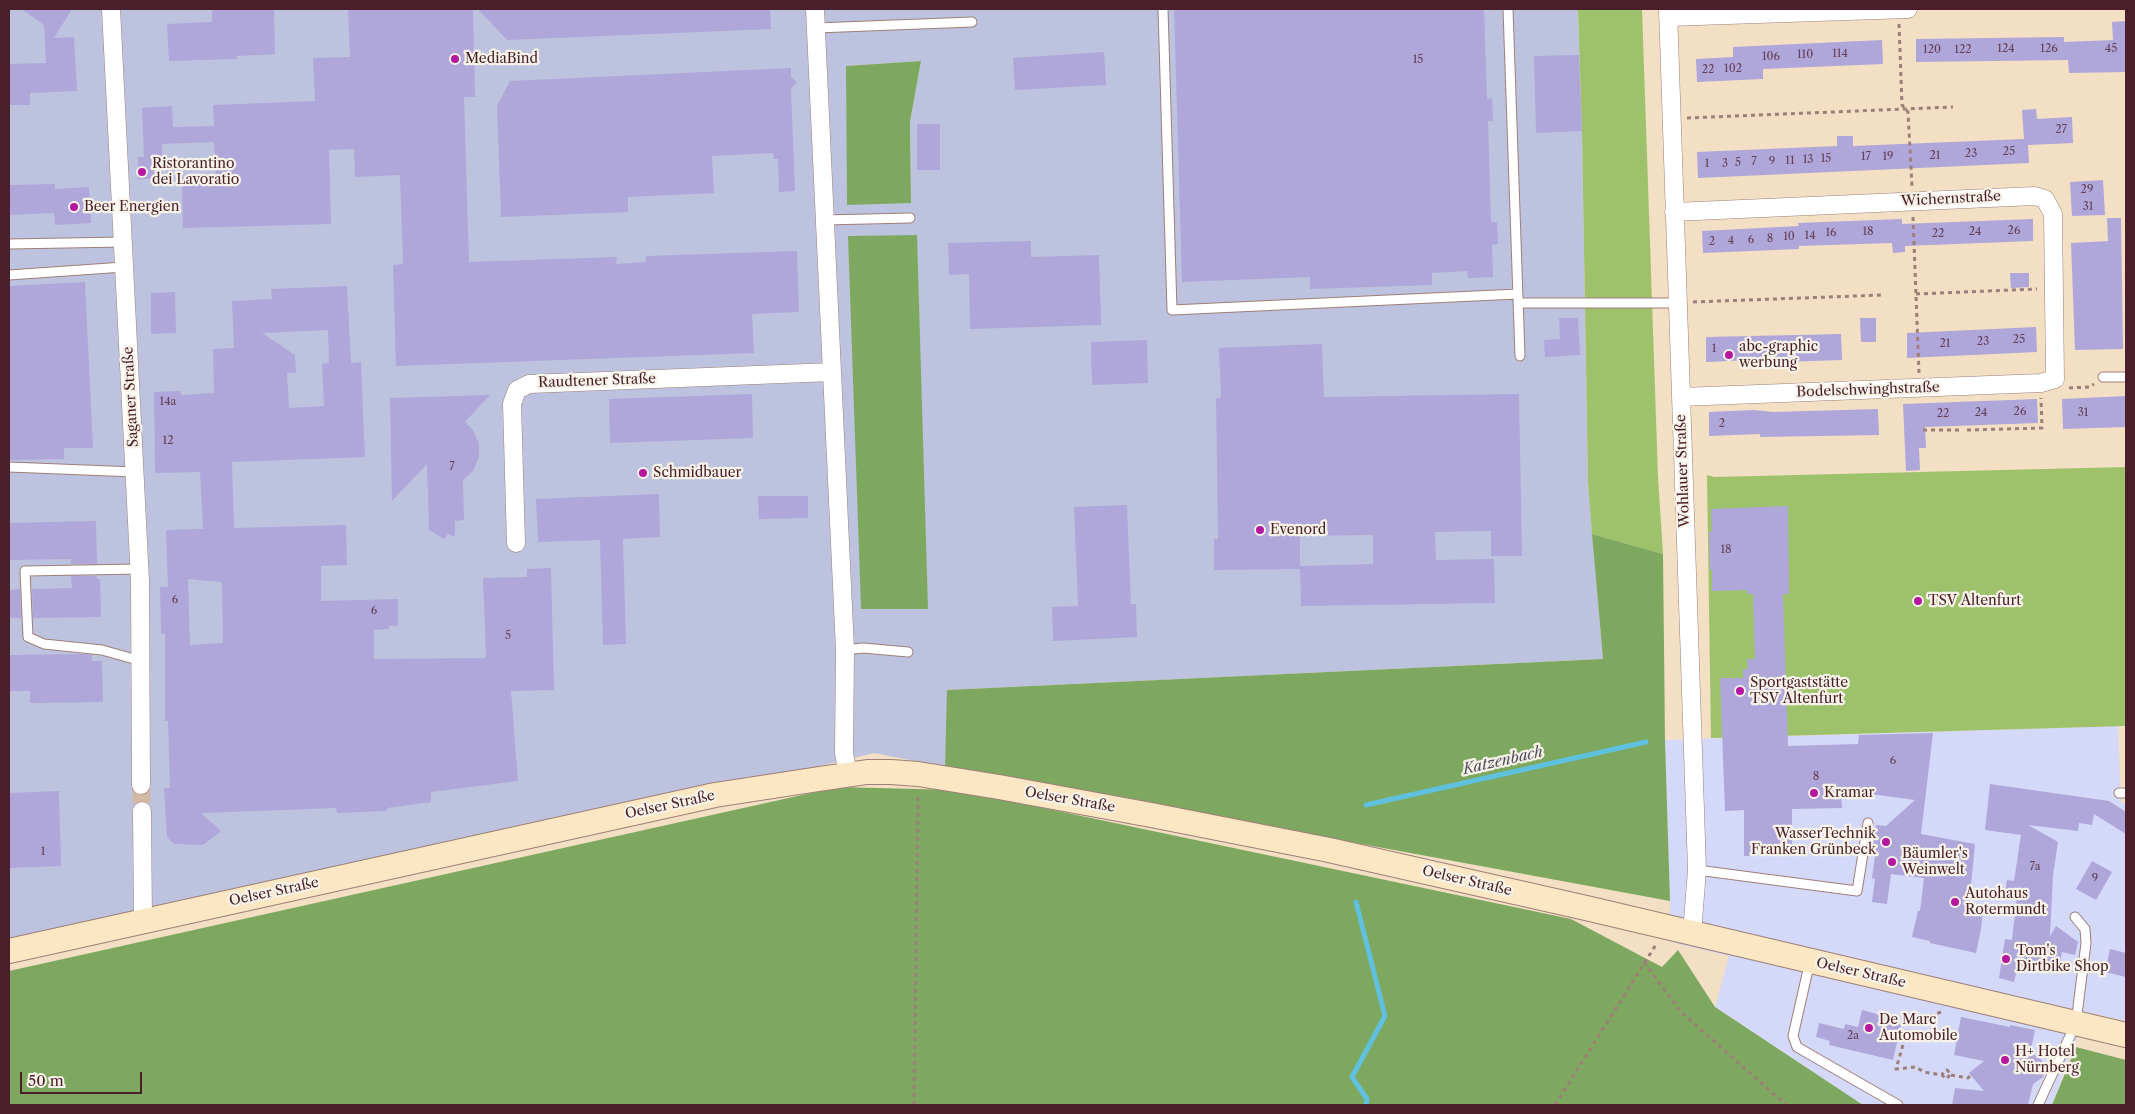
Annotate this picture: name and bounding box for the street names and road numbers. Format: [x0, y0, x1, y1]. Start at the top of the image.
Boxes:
street label: Wichernstraße [1901, 188, 2001, 210]
street label: Saganer Straße [120, 346, 142, 448]
street label: Raudtener Straße [538, 371, 656, 391]
street label: Bodelschwinghstraße [1796, 379, 1940, 401]
street label: Wohlauer Straße [1673, 414, 1693, 528]
street label: Oelser Straße [1024, 784, 1116, 816]
street label: Oelser Straße [624, 787, 716, 823]
street label: Oelser Straße [1421, 863, 1513, 899]
street label: Oelser Straße [228, 874, 320, 910]
street label: Oelser Straße [1815, 955, 1907, 991]

